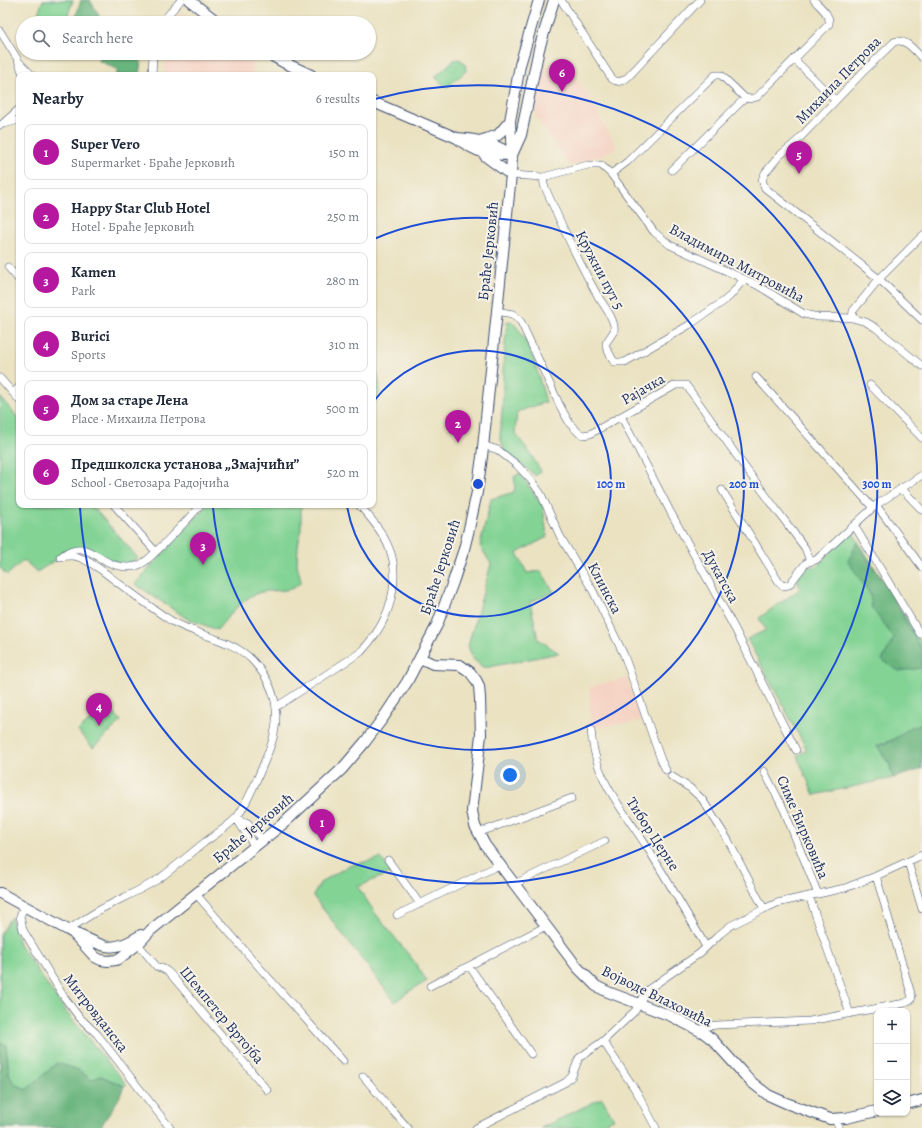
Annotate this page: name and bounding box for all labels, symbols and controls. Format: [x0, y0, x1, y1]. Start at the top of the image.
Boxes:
search box [16, 16, 376, 60]
icon: search [30, 27, 52, 49]
text: Search here [62, 28, 133, 48]
street label: Михаила Петрова [791, 32, 885, 128]
pin: 6 [549, 59, 575, 92]
text: Nearby [32, 87, 83, 110]
text: 6 results [316, 90, 360, 107]
text: Super Vero [71, 134, 140, 154]
pin: 5 [786, 141, 812, 174]
text: 1 [44, 144, 48, 161]
text: 150 m [329, 144, 359, 161]
text: Supermarket · Браће Јерковић [71, 154, 235, 171]
text: Happy Star Club Hotel [71, 198, 210, 218]
street label: Браће Јерковић [473, 200, 503, 302]
text: 2 [43, 208, 49, 225]
text: 250 m [327, 208, 359, 225]
text: Hotel · Браће Јерковић [71, 218, 194, 235]
street label: Владимира Митровића [666, 219, 808, 307]
street label: Кружни пут 5 [571, 227, 629, 313]
text: Kamen [71, 262, 116, 282]
text: 3 [43, 272, 49, 289]
text: 280 m [326, 272, 359, 289]
text: Park [71, 282, 95, 299]
text: Burici [71, 326, 110, 346]
text: 4 [43, 336, 49, 353]
text: 310 m [329, 336, 359, 353]
text: Sports [71, 346, 106, 363]
street label: Рајачка [618, 369, 668, 409]
text: Дом за старе Лена [71, 390, 189, 410]
text: 5 [43, 400, 49, 417]
text: 500 m [326, 400, 359, 417]
text: Place · Михаила Петрова [71, 410, 206, 427]
pin: 2 [445, 410, 471, 443]
text: Предшколска установа „Змајчићи” [71, 454, 299, 474]
text: 6 [43, 464, 49, 481]
text: 520 m [327, 464, 359, 481]
text: School · Светозара Радојчића [71, 474, 229, 491]
text: 100 m [597, 476, 625, 492]
text: 200 m [729, 476, 759, 492]
text: 300 m [862, 476, 892, 492]
centre of rings [471, 477, 485, 491]
street label: Браће Јерковић [415, 517, 465, 617]
pin: 3 [190, 532, 216, 565]
street label: Дукатска [698, 546, 744, 606]
street label: Клинска [583, 559, 627, 617]
pin: 4 [86, 693, 112, 726]
your location [500, 765, 520, 785]
street label: Симе Ћирковића [772, 772, 834, 882]
street label: Браће Јерковић [208, 788, 298, 868]
street label: Тибор Церне [622, 793, 684, 875]
pin: 1 [309, 809, 335, 842]
street label: Војводе Влаховића [598, 961, 716, 1032]
street label: Шемпетер Вртојба [175, 962, 269, 1068]
street label: Митровданска [59, 970, 133, 1056]
map controls [874, 1008, 910, 1116]
button: + [874, 1008, 910, 1044]
button: − [874, 1044, 910, 1080]
button: layers [874, 1080, 910, 1116]

